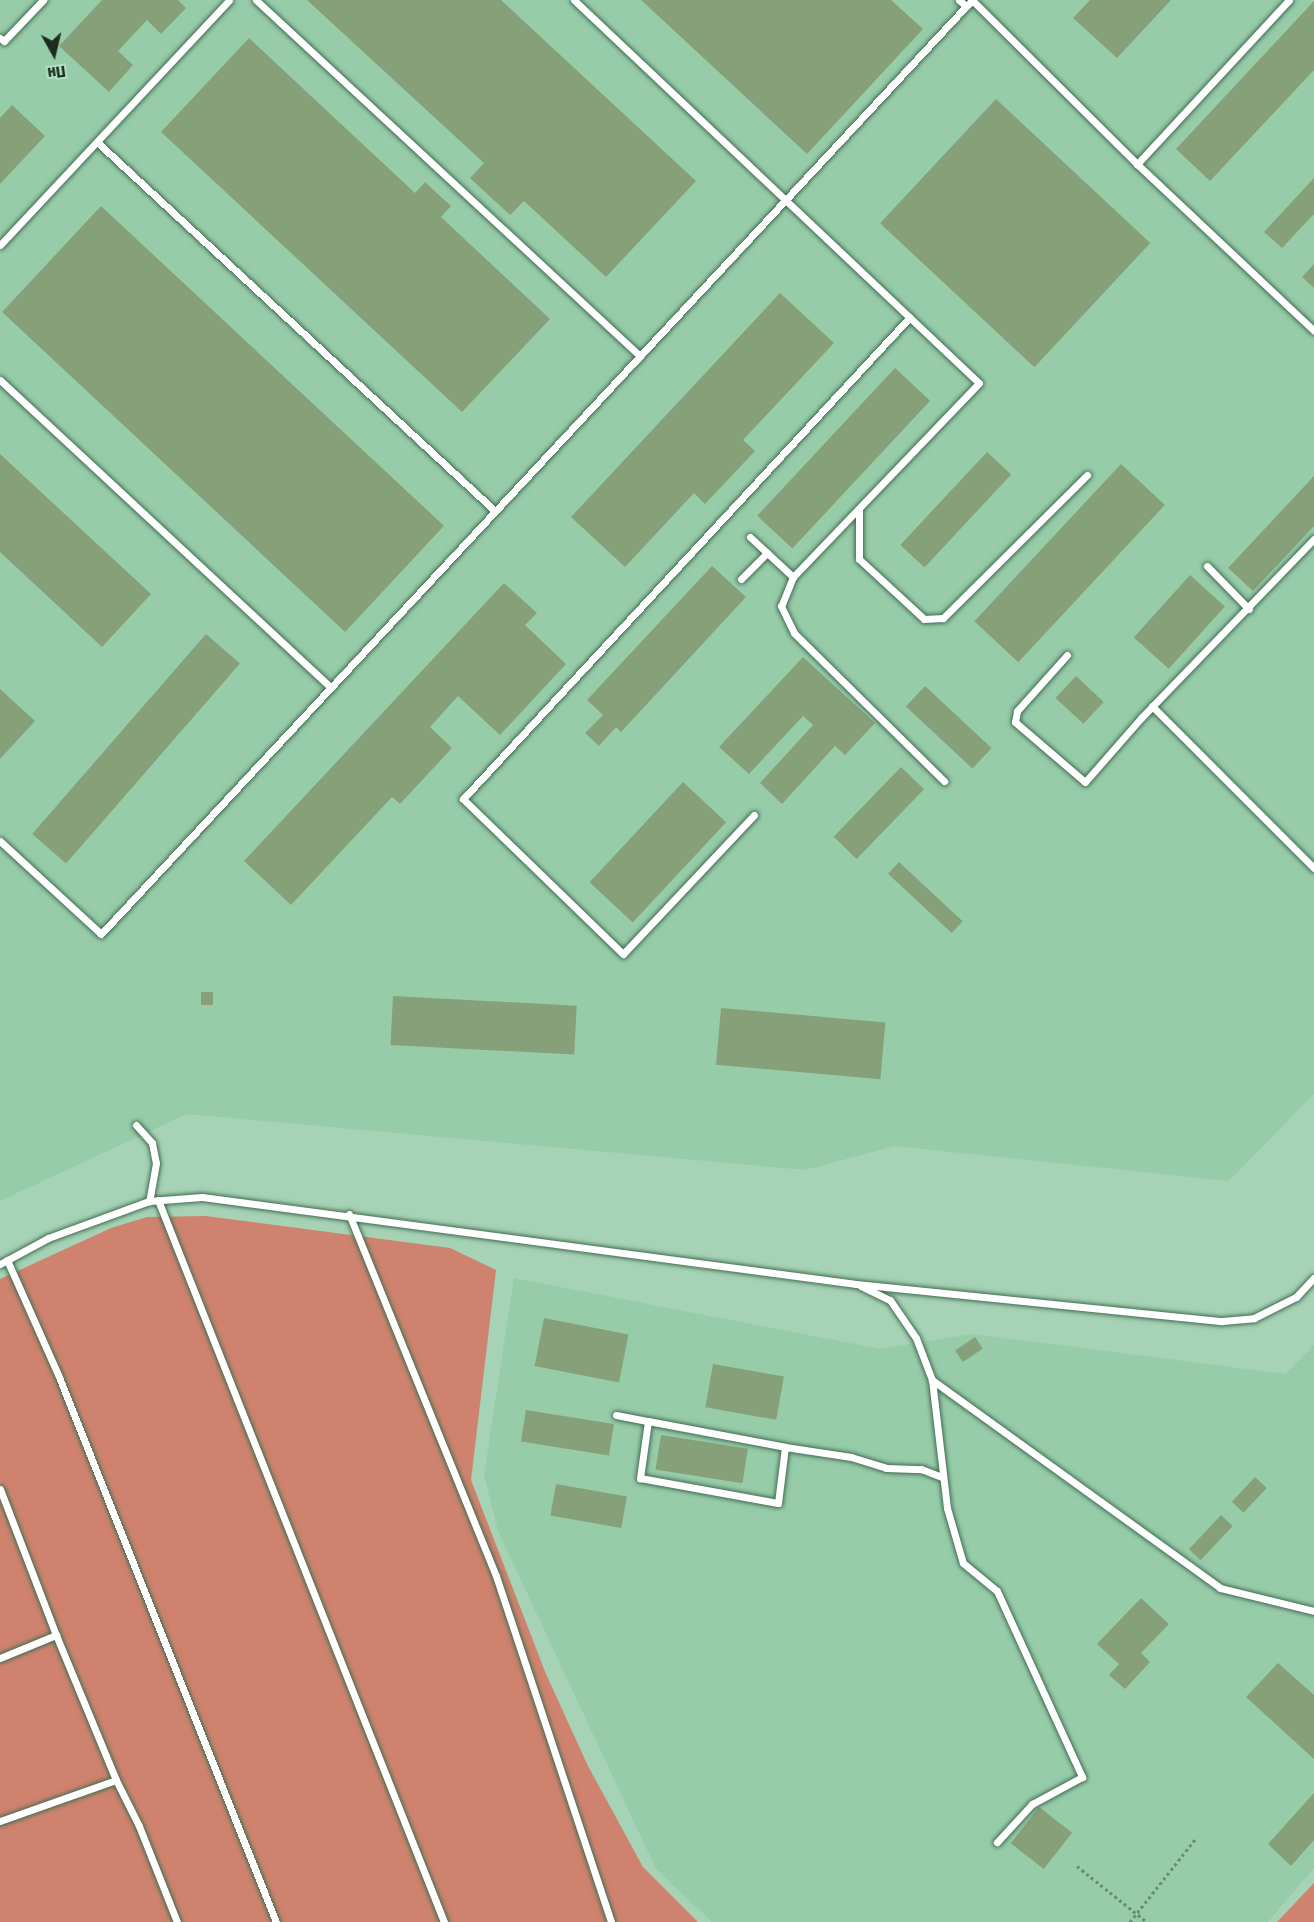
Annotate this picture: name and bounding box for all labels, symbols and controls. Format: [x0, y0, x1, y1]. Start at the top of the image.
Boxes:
north arrow [24, 24, 84, 84]
text: Пн [46, 62, 67, 83]

